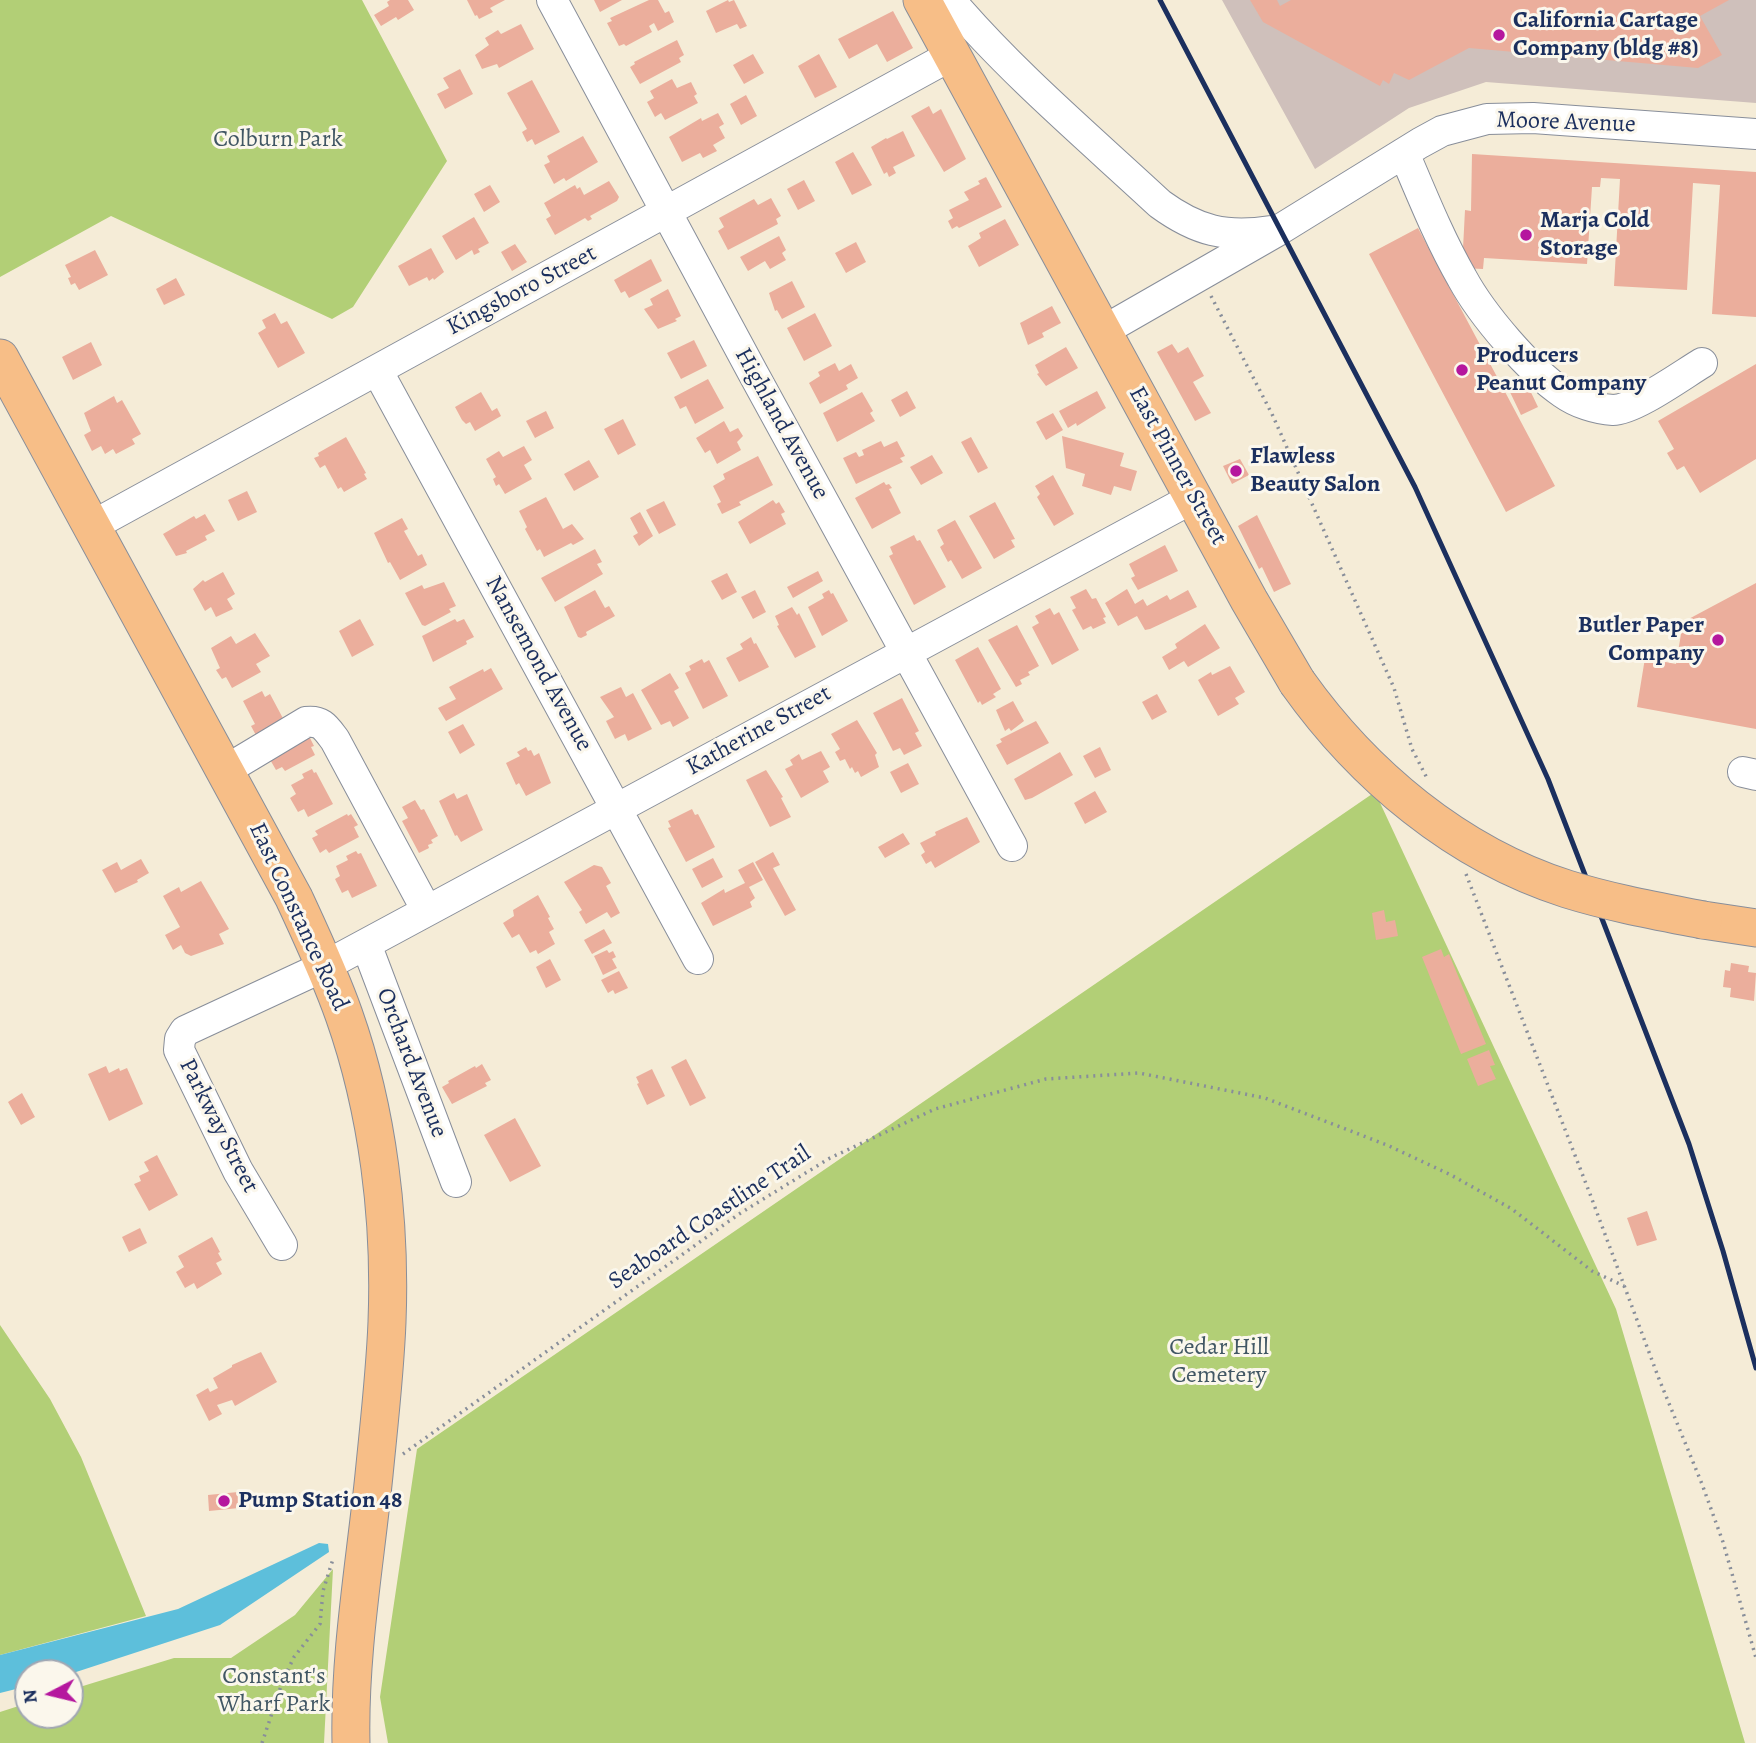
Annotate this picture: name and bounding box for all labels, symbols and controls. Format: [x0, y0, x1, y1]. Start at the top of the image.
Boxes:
place label: California Cartage Company (bldg #8) [1513, 7, 1699, 63]
marker: California Cartage Company (bldg #8) [1491, 27, 1507, 43]
street label: Moore Avenue [1496, 106, 1636, 140]
park label: Colburn Park [213, 126, 343, 154]
place label: Marja Cold Storage [1540, 207, 1650, 263]
marker: Marja Cold Storage [1518, 227, 1534, 243]
street label: Kingsboro Street [442, 239, 602, 343]
place label: Producers Peanut Company [1476, 342, 1646, 398]
street label: Highland Avenue [727, 343, 835, 505]
marker: Producers Peanut Company [1454, 362, 1470, 378]
street label: East Pinner Street [1122, 382, 1232, 550]
place label: Flawless Beauty Salon [1250, 443, 1380, 499]
marker: Flawless Beauty Salon [1228, 463, 1244, 479]
street label: Nansemond Avenue [478, 571, 598, 757]
place label: Butler Paper Company [1578, 612, 1704, 668]
marker: Butler Paper Company [1710, 632, 1726, 648]
street label: Katherine Street [682, 679, 836, 783]
street label: East Constance Road [242, 818, 354, 1016]
street label: Orchard Avenue [369, 984, 453, 1142]
street label: Parkway Street [172, 1054, 264, 1198]
street label: Seaboard Coastline Trail [603, 1140, 817, 1296]
park label: Cedar Hill Cemetery [1169, 1334, 1269, 1390]
place label: Pump Station 48 [238, 1487, 402, 1515]
marker: Pump Station 48 [216, 1493, 232, 1509]
north arrow [14, 1659, 84, 1729]
park label: Constant's Wharf Park [217, 1663, 331, 1719]
text: N [16, 1688, 44, 1705]

